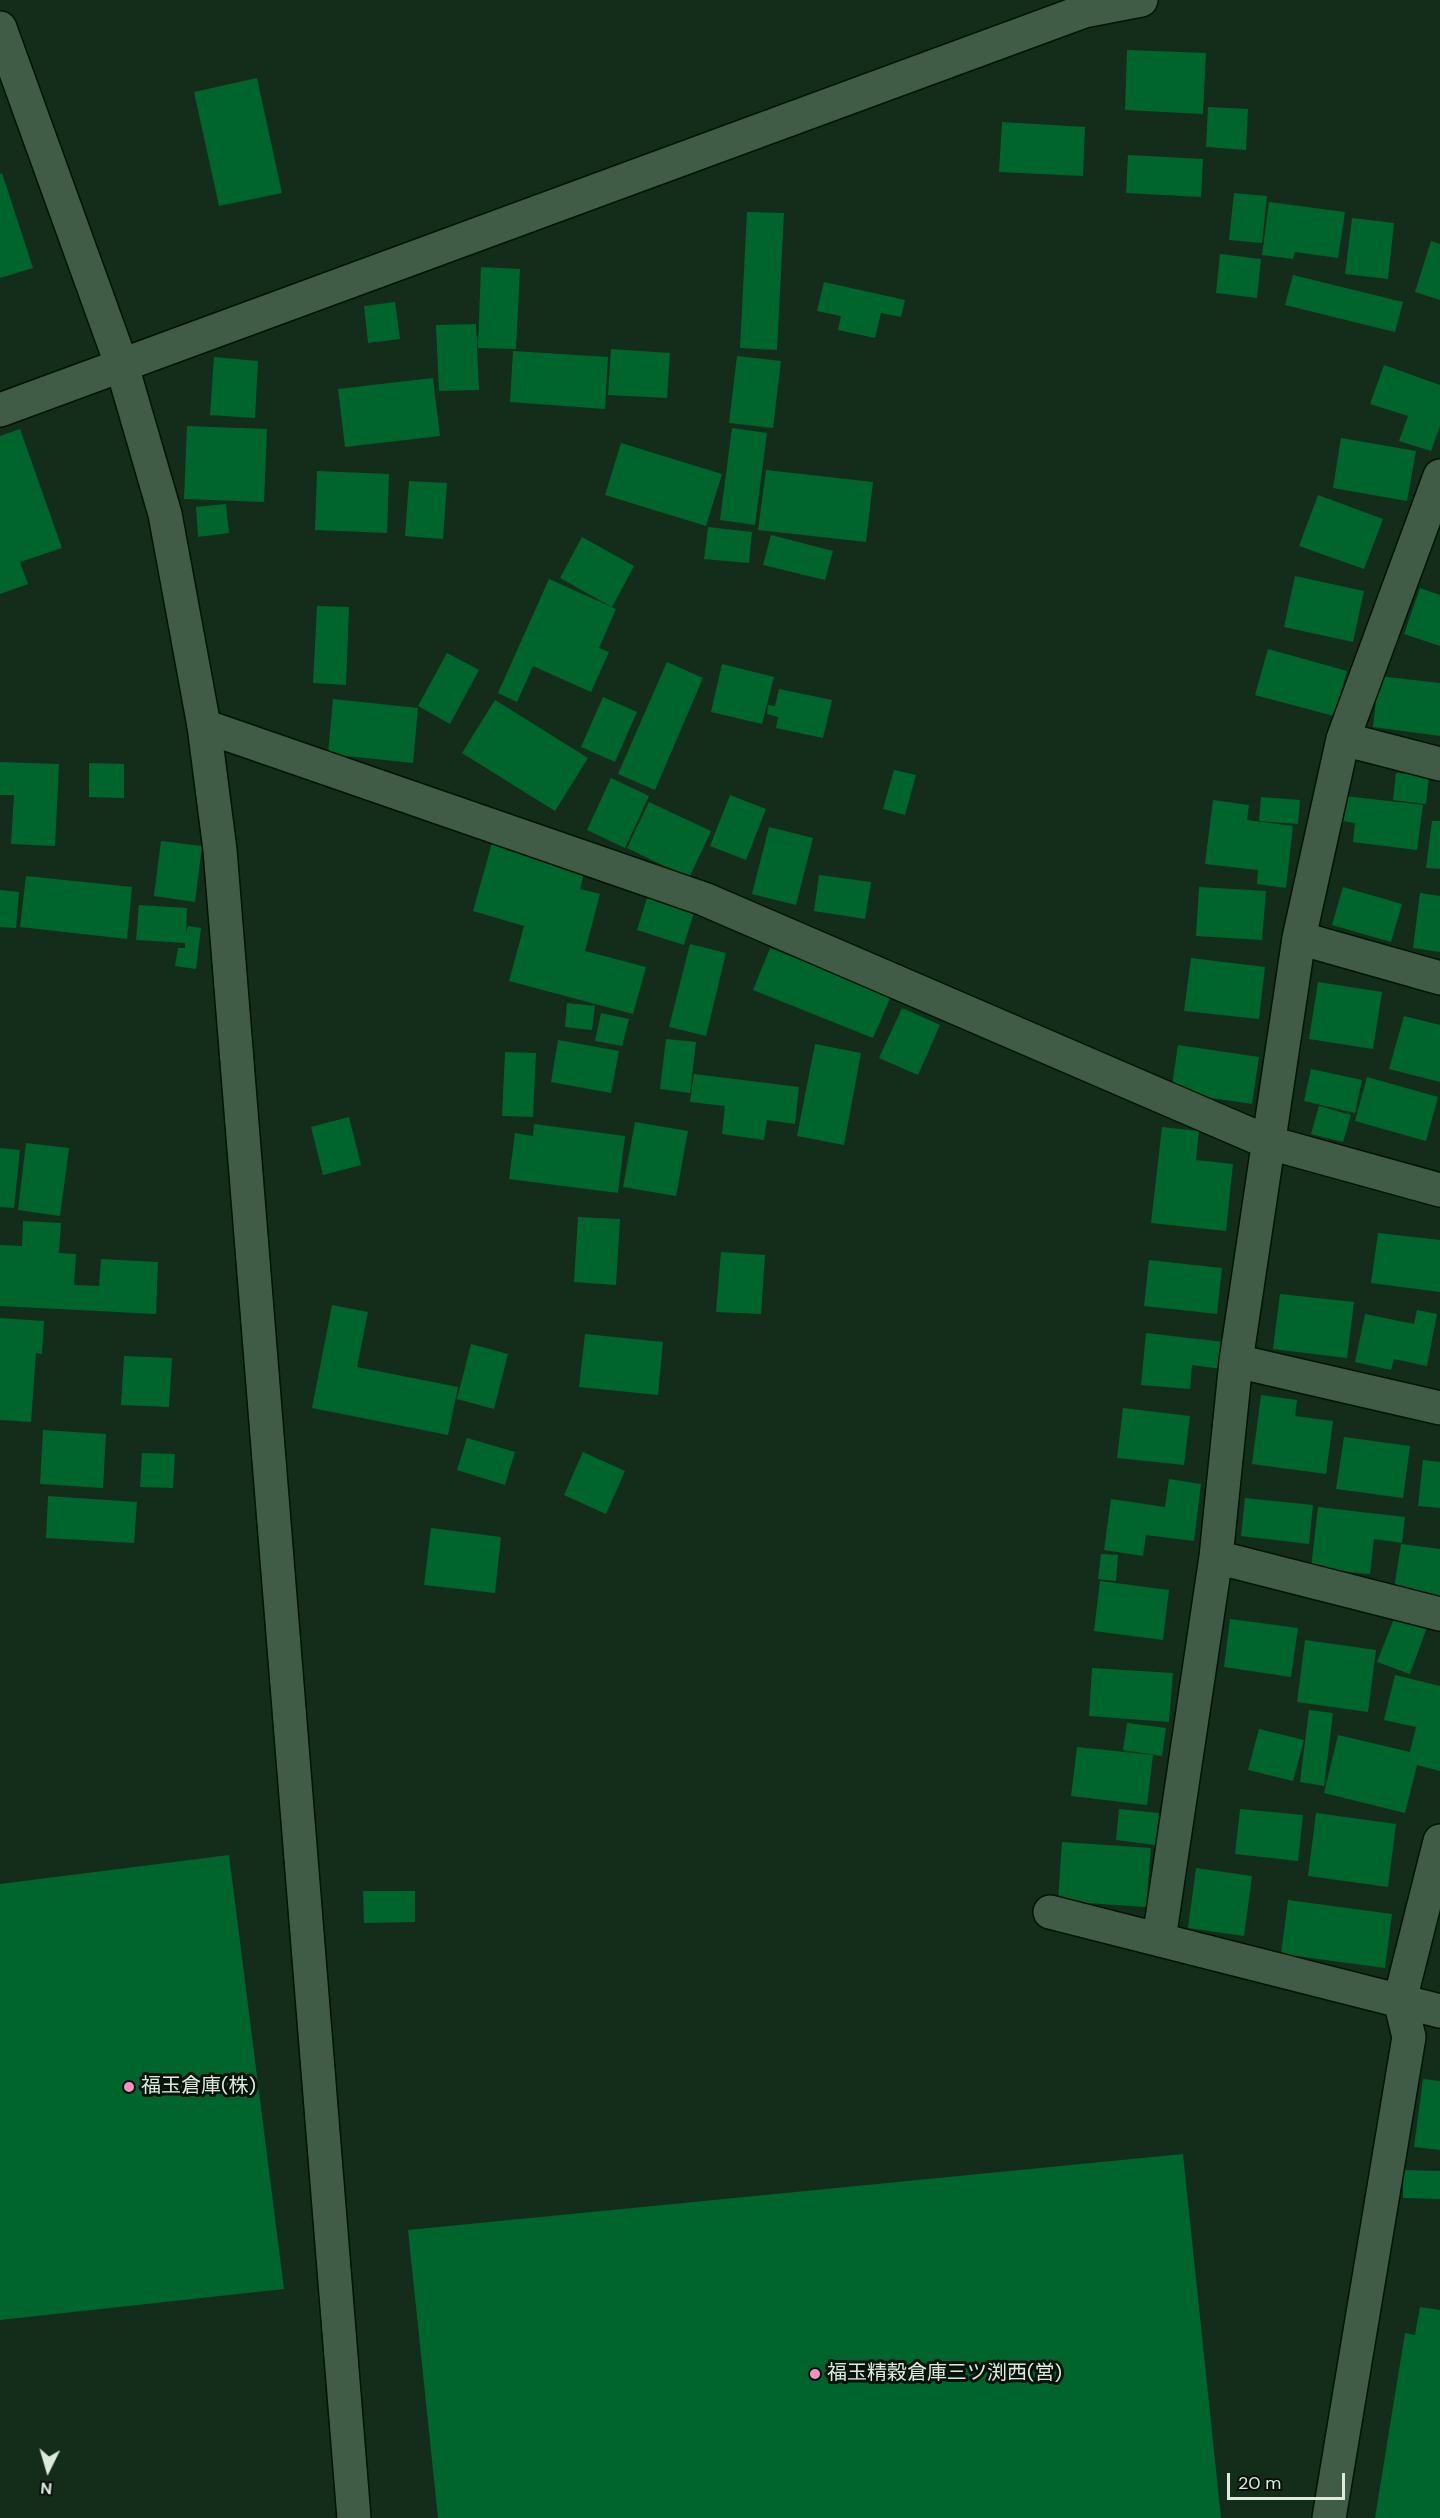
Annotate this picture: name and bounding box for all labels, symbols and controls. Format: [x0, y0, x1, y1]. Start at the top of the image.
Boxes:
place label: 福玉倉庫(株) [141, 2075, 256, 2099]
marker: 福玉倉庫(株) [122, 2080, 136, 2094]
place label: 福玉精穀倉庫三ツ渕西(営) [827, 2362, 1062, 2386]
marker: 福玉精穀倉庫三ツ渕西(営) [808, 2367, 822, 2381]
north arrow [18, 2440, 78, 2500]
scale bar [1230, 2461, 1348, 2499]
text: 20 m [1238, 2471, 1281, 2495]
text: N [40, 2477, 53, 2499]

